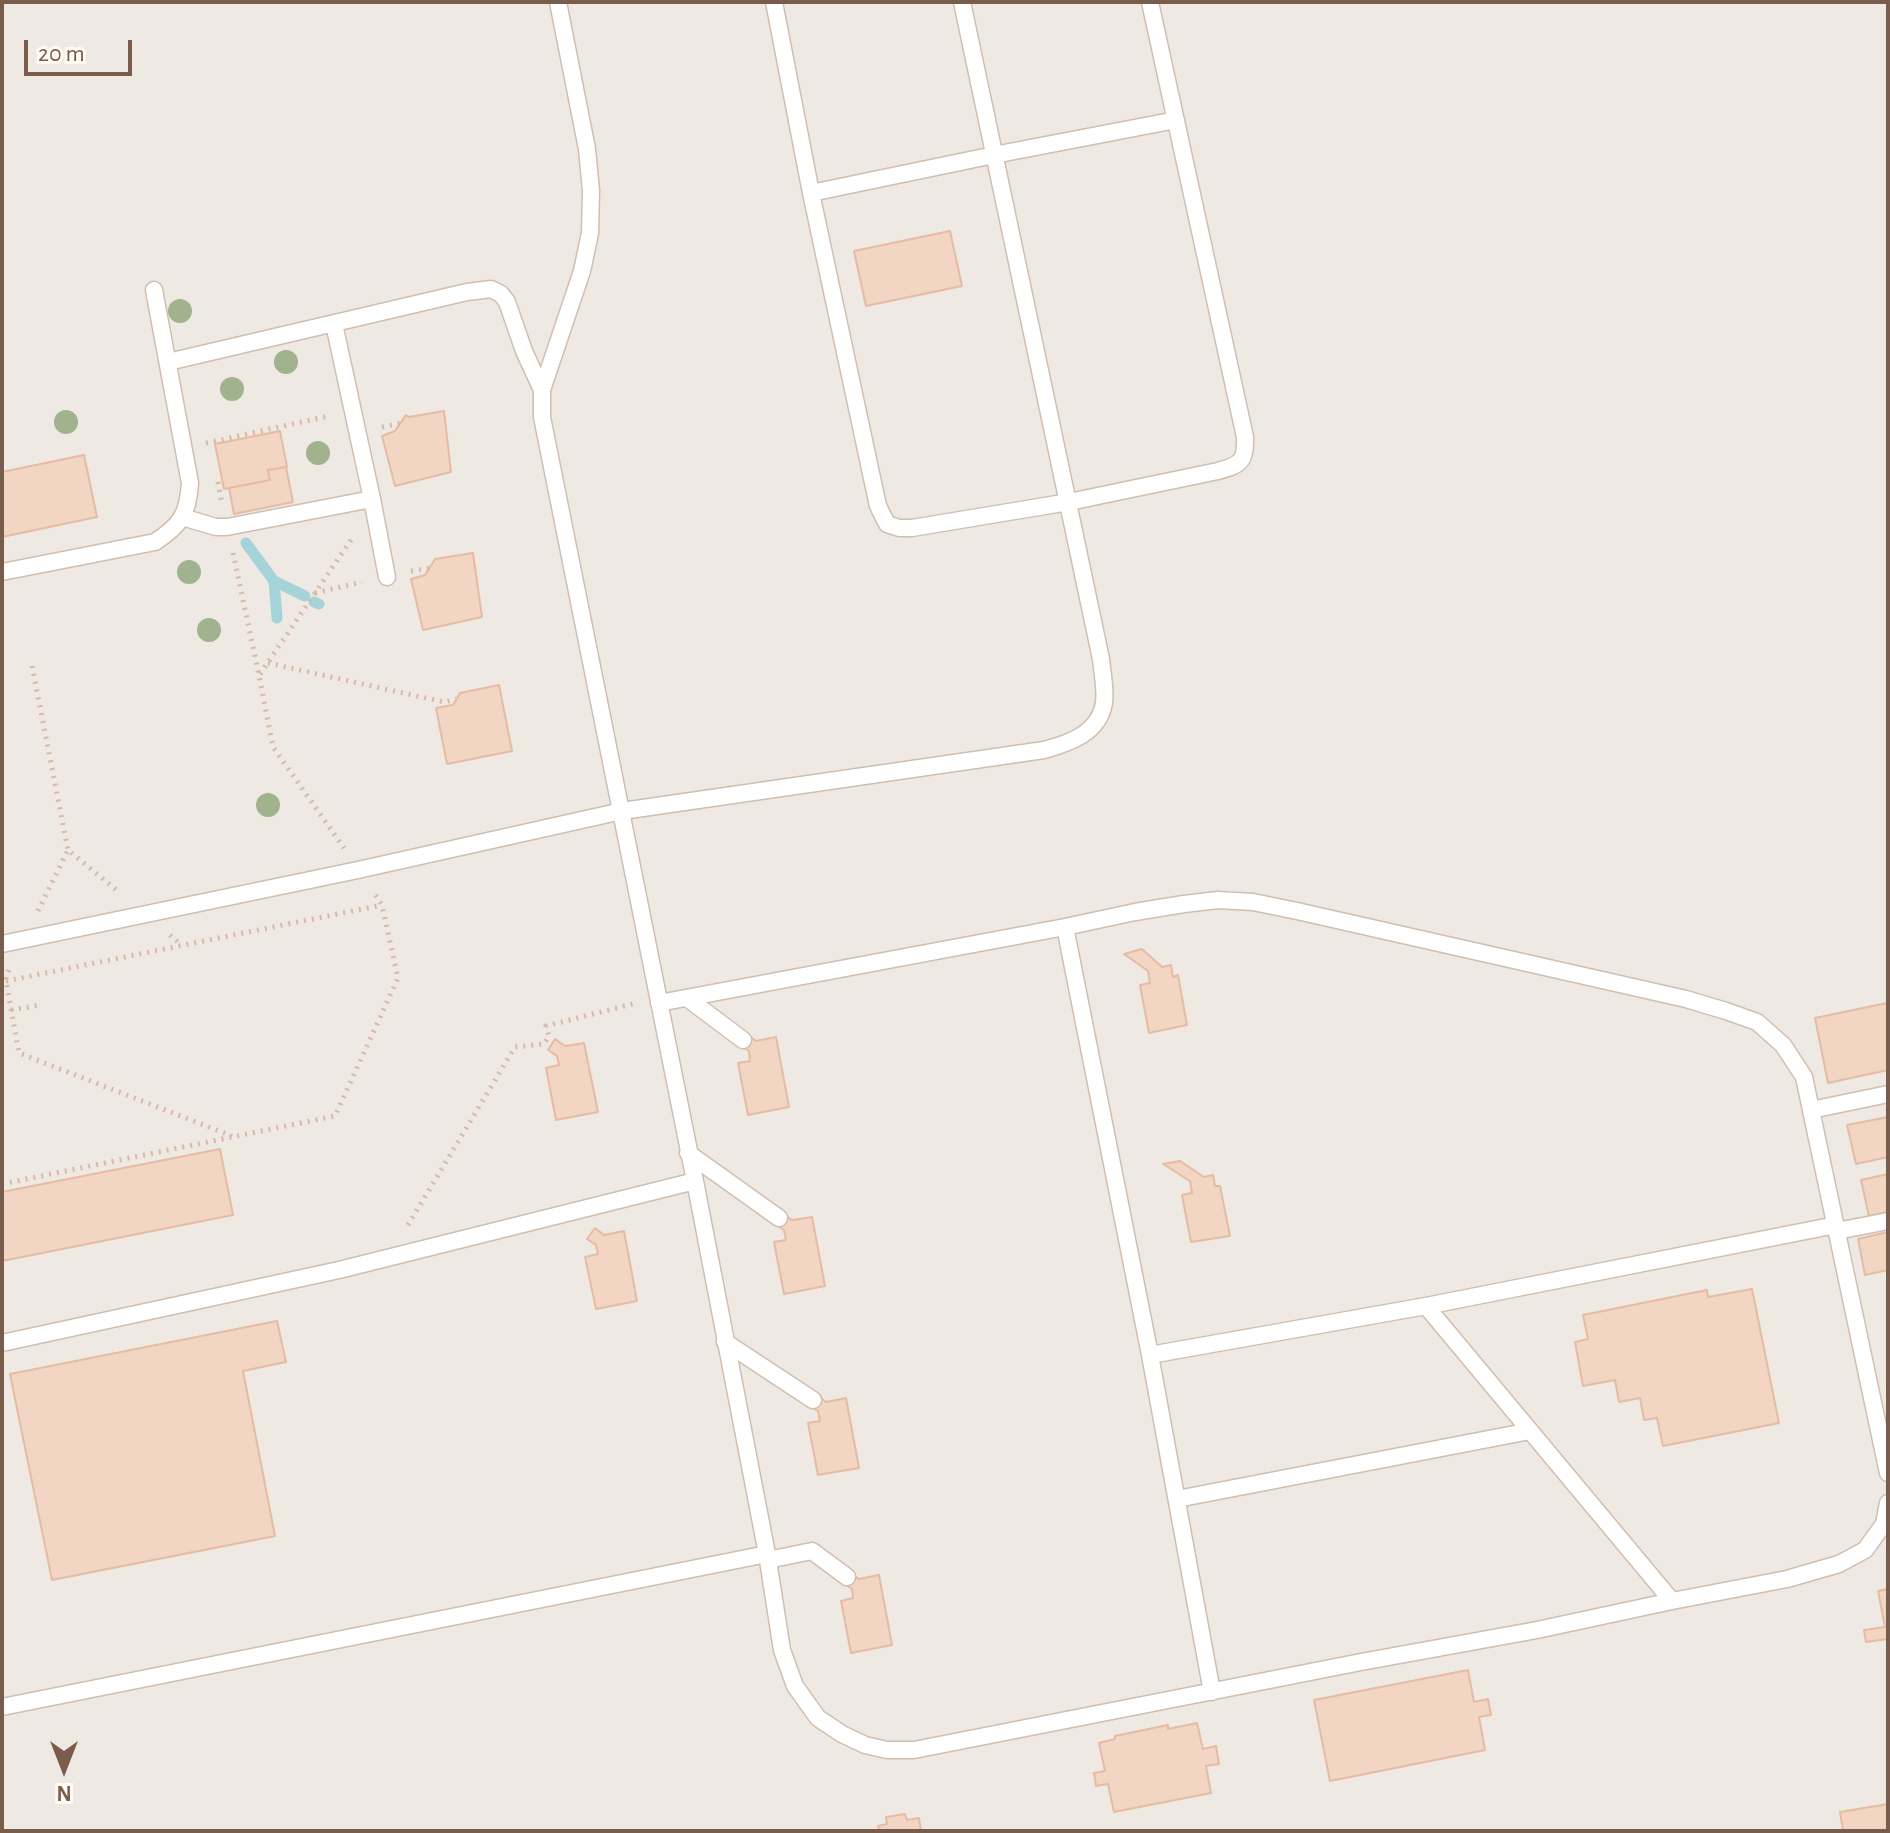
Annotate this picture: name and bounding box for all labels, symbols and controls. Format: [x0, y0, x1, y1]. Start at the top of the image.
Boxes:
scale bar [28, 24, 136, 74]
text: 20 m [38, 42, 85, 66]
north arrow [24, 1729, 104, 1809]
text: N [56, 1782, 72, 1804]

